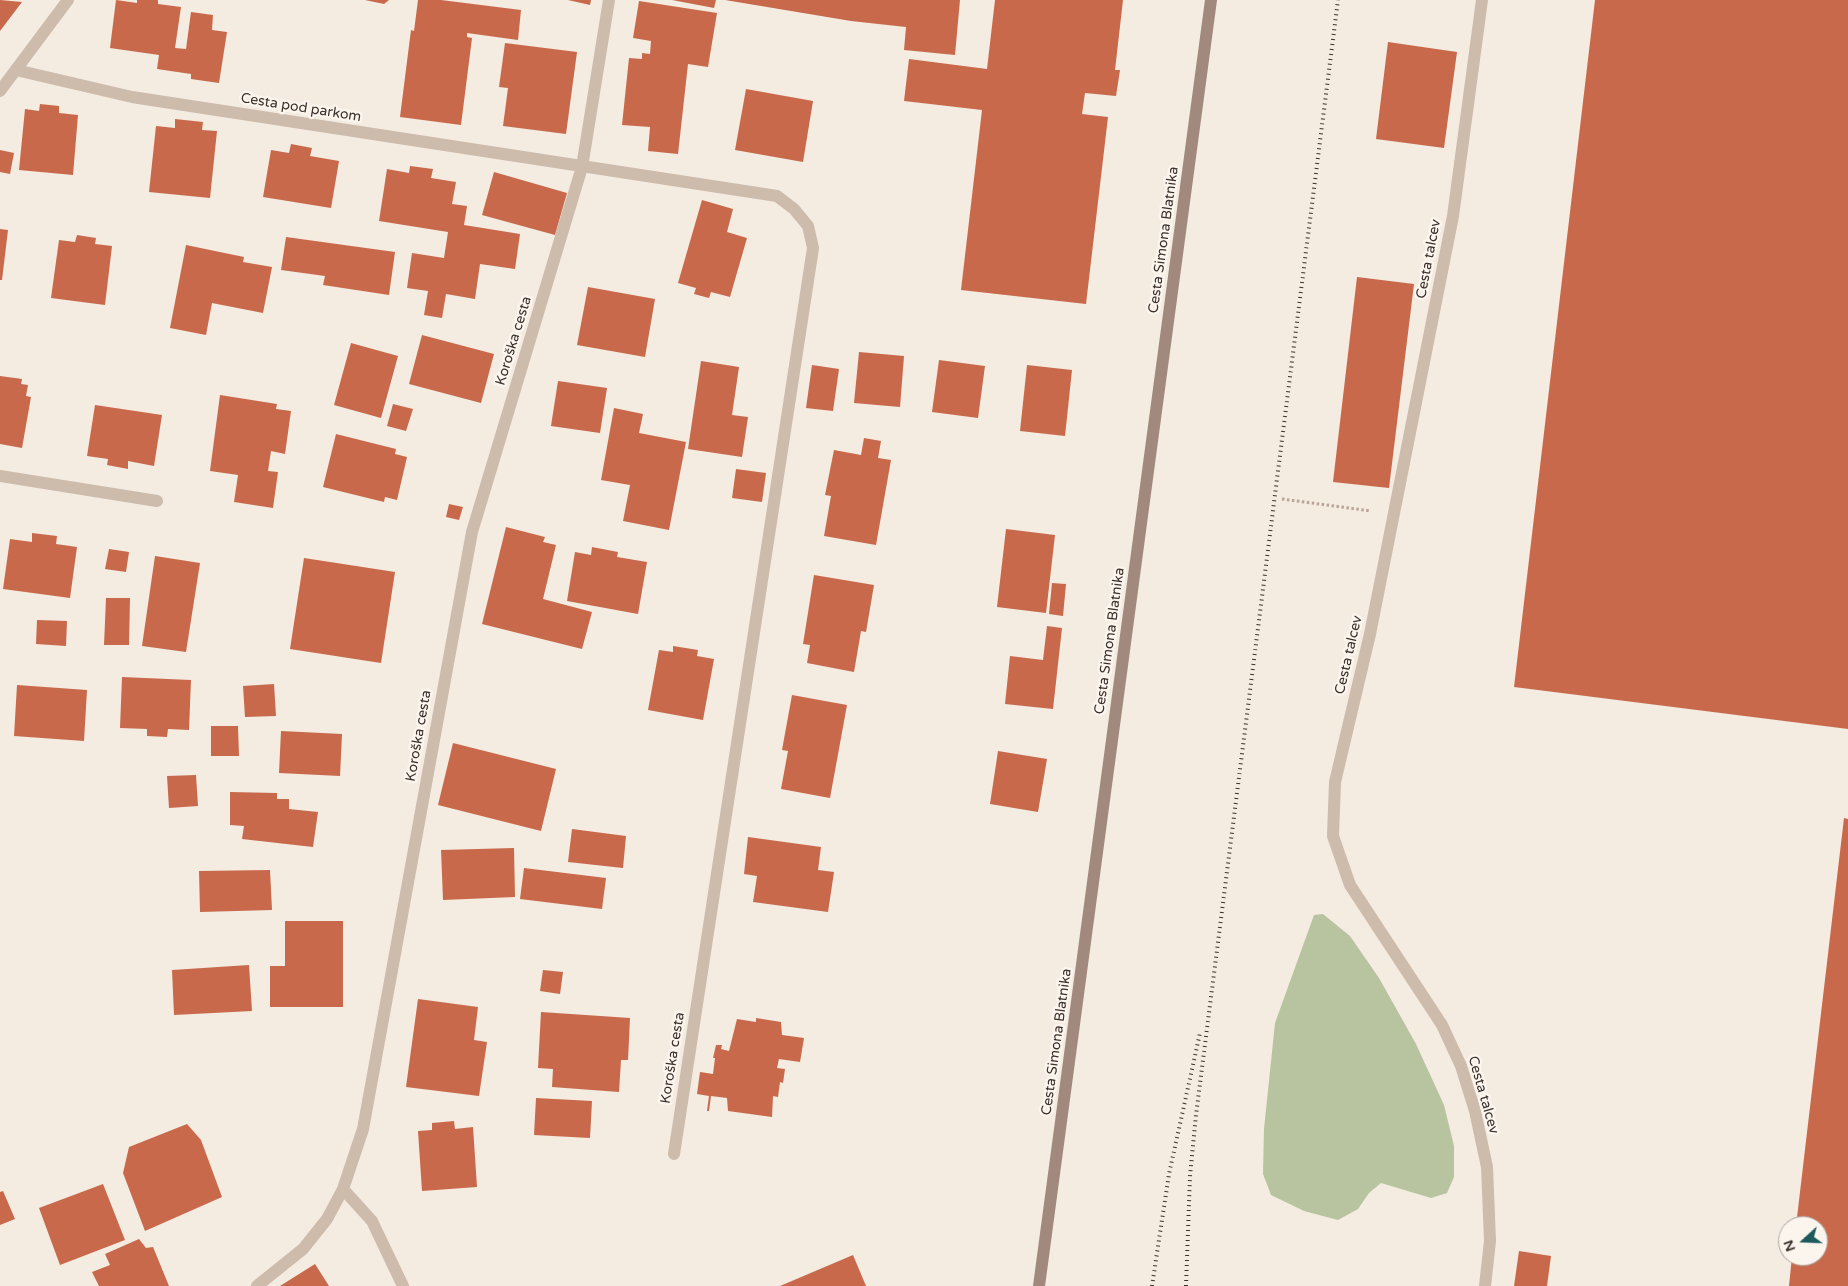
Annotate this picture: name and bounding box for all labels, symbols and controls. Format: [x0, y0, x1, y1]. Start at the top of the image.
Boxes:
street label: Cesta pod parkom [240, 90, 362, 126]
street label: Cesta Simona Blatnika [1145, 166, 1183, 314]
street label: Cesta talcev [1413, 218, 1445, 300]
street label: Koroška cesta [492, 294, 536, 388]
street label: Cesta Simona Blatnika [1091, 567, 1129, 715]
street label: Cesta talcev [1332, 614, 1366, 696]
street label: Koroška cesta [403, 689, 435, 783]
street label: Cesta Simona Blatnika [1038, 968, 1076, 1116]
street label: Koroška cesta [657, 1011, 689, 1105]
street label: Cesta talcev [1464, 1054, 1502, 1136]
north arrow [1778, 1216, 1828, 1266]
text: N [1779, 1238, 1799, 1254]

